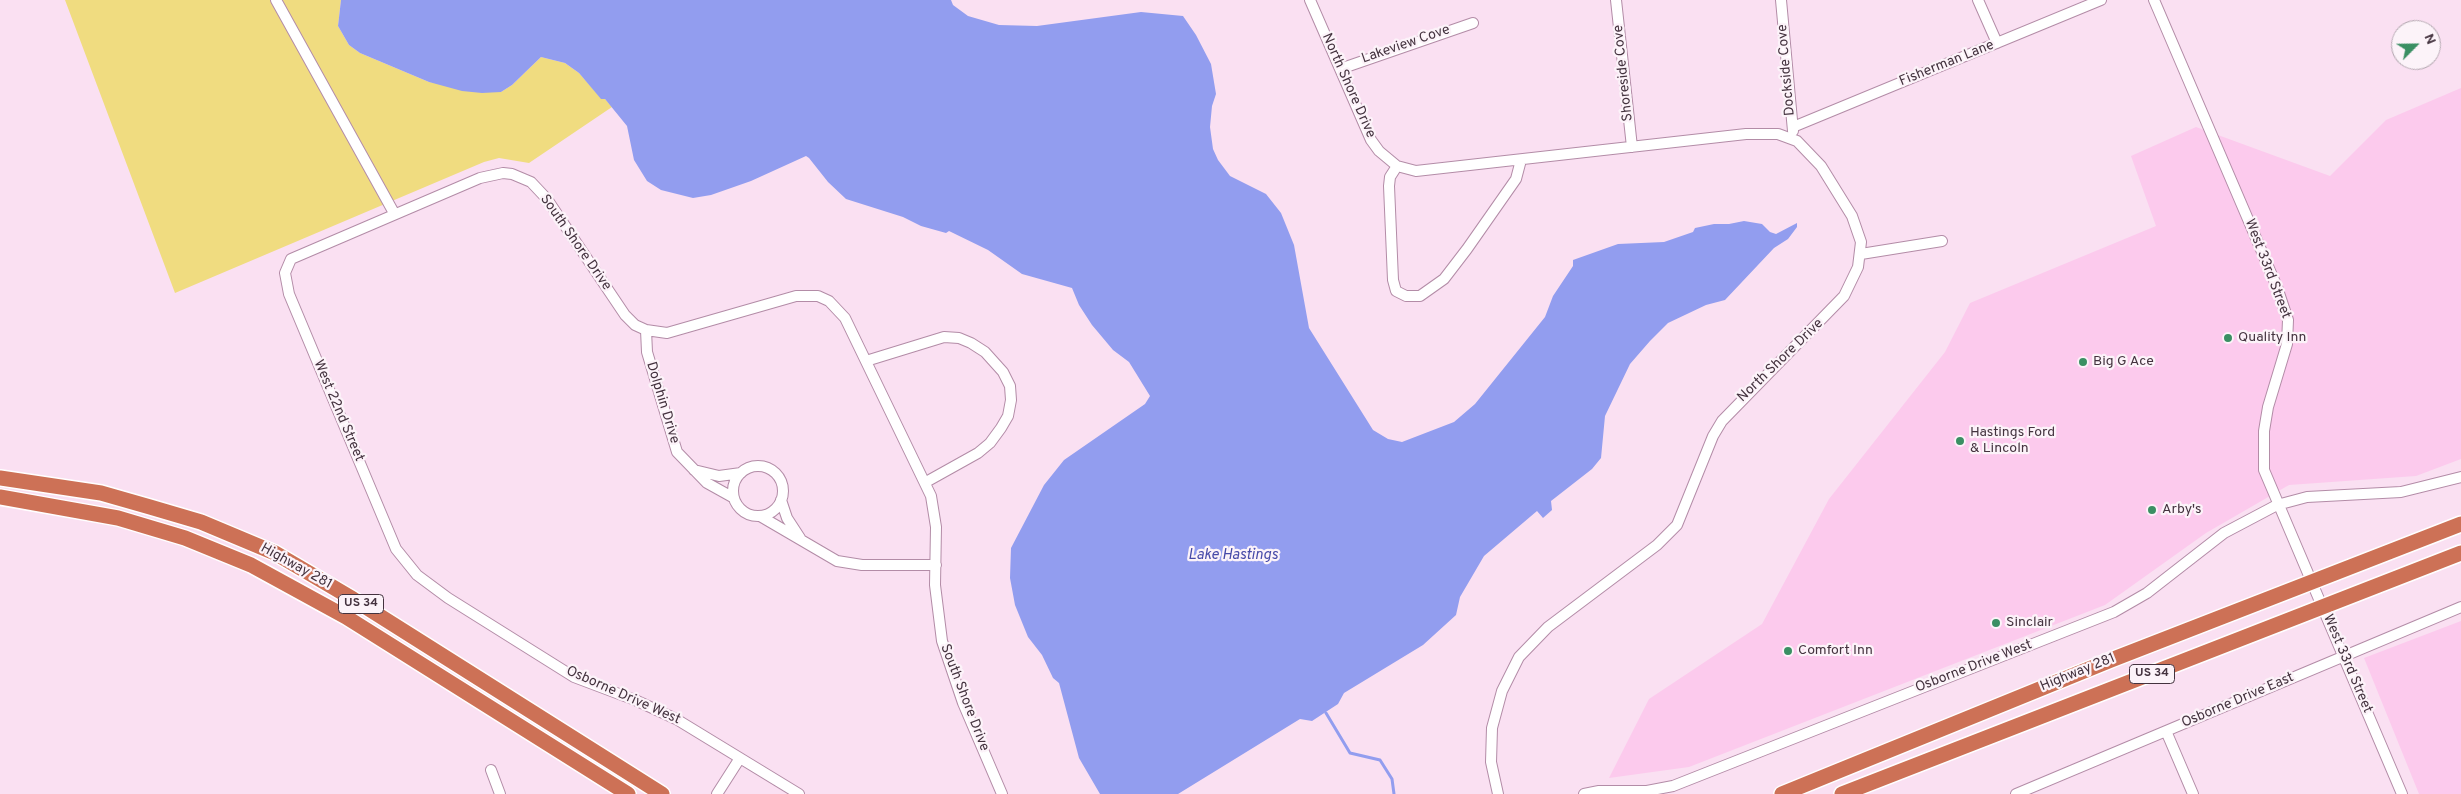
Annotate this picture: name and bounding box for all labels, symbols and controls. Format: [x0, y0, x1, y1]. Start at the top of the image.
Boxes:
north arrow [2391, 20, 2441, 70]
street label: Lakeview Cove [1360, 22, 1452, 68]
street label: Dockside Cove [1775, 23, 1799, 117]
street label: Shoreside Cove [1611, 24, 1637, 122]
street label: North Shore Drive [1317, 31, 1379, 141]
text: N [2420, 31, 2439, 47]
street label: Fisherman Lane [1897, 37, 1997, 91]
street label: South Shore Drive [536, 192, 614, 294]
street label: West 33rd Street [2240, 217, 2294, 321]
street label: North Shore Drive [1735, 316, 1827, 406]
place label: Quality Inn [2238, 330, 2306, 346]
marker: Quality Inn [2222, 332, 2234, 344]
place label: Big G Ace [2093, 354, 2154, 370]
marker: Big G Ace [2077, 356, 2089, 368]
street label: West 22nd Street [309, 358, 367, 464]
street label: Dolphin Drive [642, 360, 682, 446]
place label: Hastings Ford & Lincoln [1970, 425, 2055, 458]
marker: Hastings Ford & Lincoln [1954, 435, 1966, 447]
place label: Arby's [2162, 502, 2202, 518]
marker: Arby's [2146, 504, 2158, 516]
street label: Highway 281 [257, 540, 335, 594]
water label: Lake Hastings [1188, 547, 1278, 565]
road number: US 34 [338, 594, 384, 614]
street label: West 33rd Street [2319, 612, 2375, 716]
place label: Sinclair [2006, 615, 2053, 631]
marker: Sinclair [1990, 617, 2002, 629]
street label: Osborne Drive West [1913, 637, 2035, 697]
street label: South Shore Drive [936, 642, 992, 754]
place label: Comfort Inn [1798, 643, 1873, 659]
marker: Comfort Inn [1782, 645, 1794, 657]
street label: Highway 281 [2038, 650, 2118, 696]
street label: Osborne Drive West [563, 663, 683, 729]
road number: US 34 [2130, 664, 2174, 684]
street label: Osborne Drive East [2179, 670, 2297, 732]

